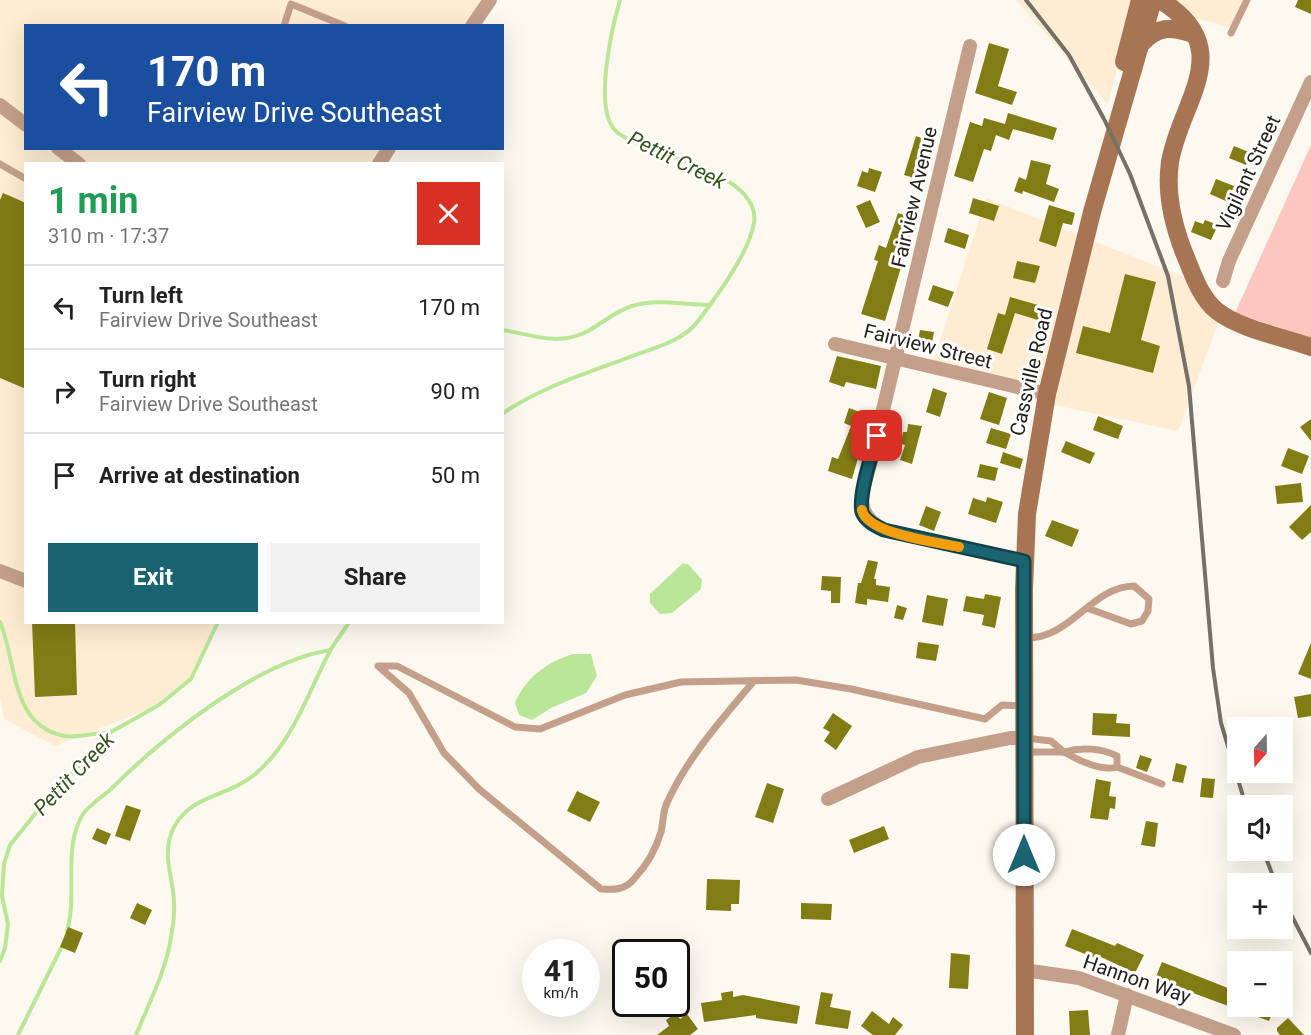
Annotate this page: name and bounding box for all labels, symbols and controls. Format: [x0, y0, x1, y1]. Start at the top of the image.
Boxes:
text: 170 m [147, 47, 266, 96]
icon: left [48, 48, 126, 126]
text: Fairview Drive Southeast [147, 97, 442, 129]
street label: Vigilant Street [1211, 111, 1285, 235]
street label: Fairview Avenue [886, 124, 942, 270]
water label: Pettit Creek [624, 126, 730, 194]
text: 1 min [48, 180, 139, 222]
button: close [417, 182, 480, 245]
text: 310 m · 17:37 [48, 224, 169, 248]
text: Turn left [99, 283, 183, 308]
icon: left [48, 291, 81, 324]
text: 170 m [418, 295, 480, 320]
street label: Cassville Road [1005, 306, 1057, 438]
text: Fairview Drive Southeast [99, 308, 318, 332]
street label: Fairview Street [861, 318, 995, 374]
text: Turn right [99, 367, 196, 392]
icon: right [48, 375, 81, 408]
text: 90 m [431, 379, 480, 404]
text: Fairview Drive Southeast [99, 392, 318, 416]
pin [851, 410, 902, 461]
icon: arrive [860, 419, 893, 452]
icon: arrive [48, 459, 81, 492]
text: Arrive at destination [99, 463, 300, 488]
text: 50 m [431, 463, 480, 488]
button: Exit [48, 543, 258, 612]
button: Share [270, 543, 480, 612]
north arrow [1227, 717, 1293, 783]
map controls [1227, 717, 1293, 1017]
water label: Pettit Creek [29, 727, 120, 820]
button: sound [1227, 795, 1293, 861]
position arrow [992, 823, 1056, 887]
button: + [1227, 873, 1293, 939]
speed limit sign: 50 [612, 939, 690, 1017]
street label: Hannon Way [1080, 949, 1194, 1009]
button: − [1227, 951, 1293, 1017]
text: 41 [544, 953, 578, 988]
text: km/h [543, 984, 579, 1002]

